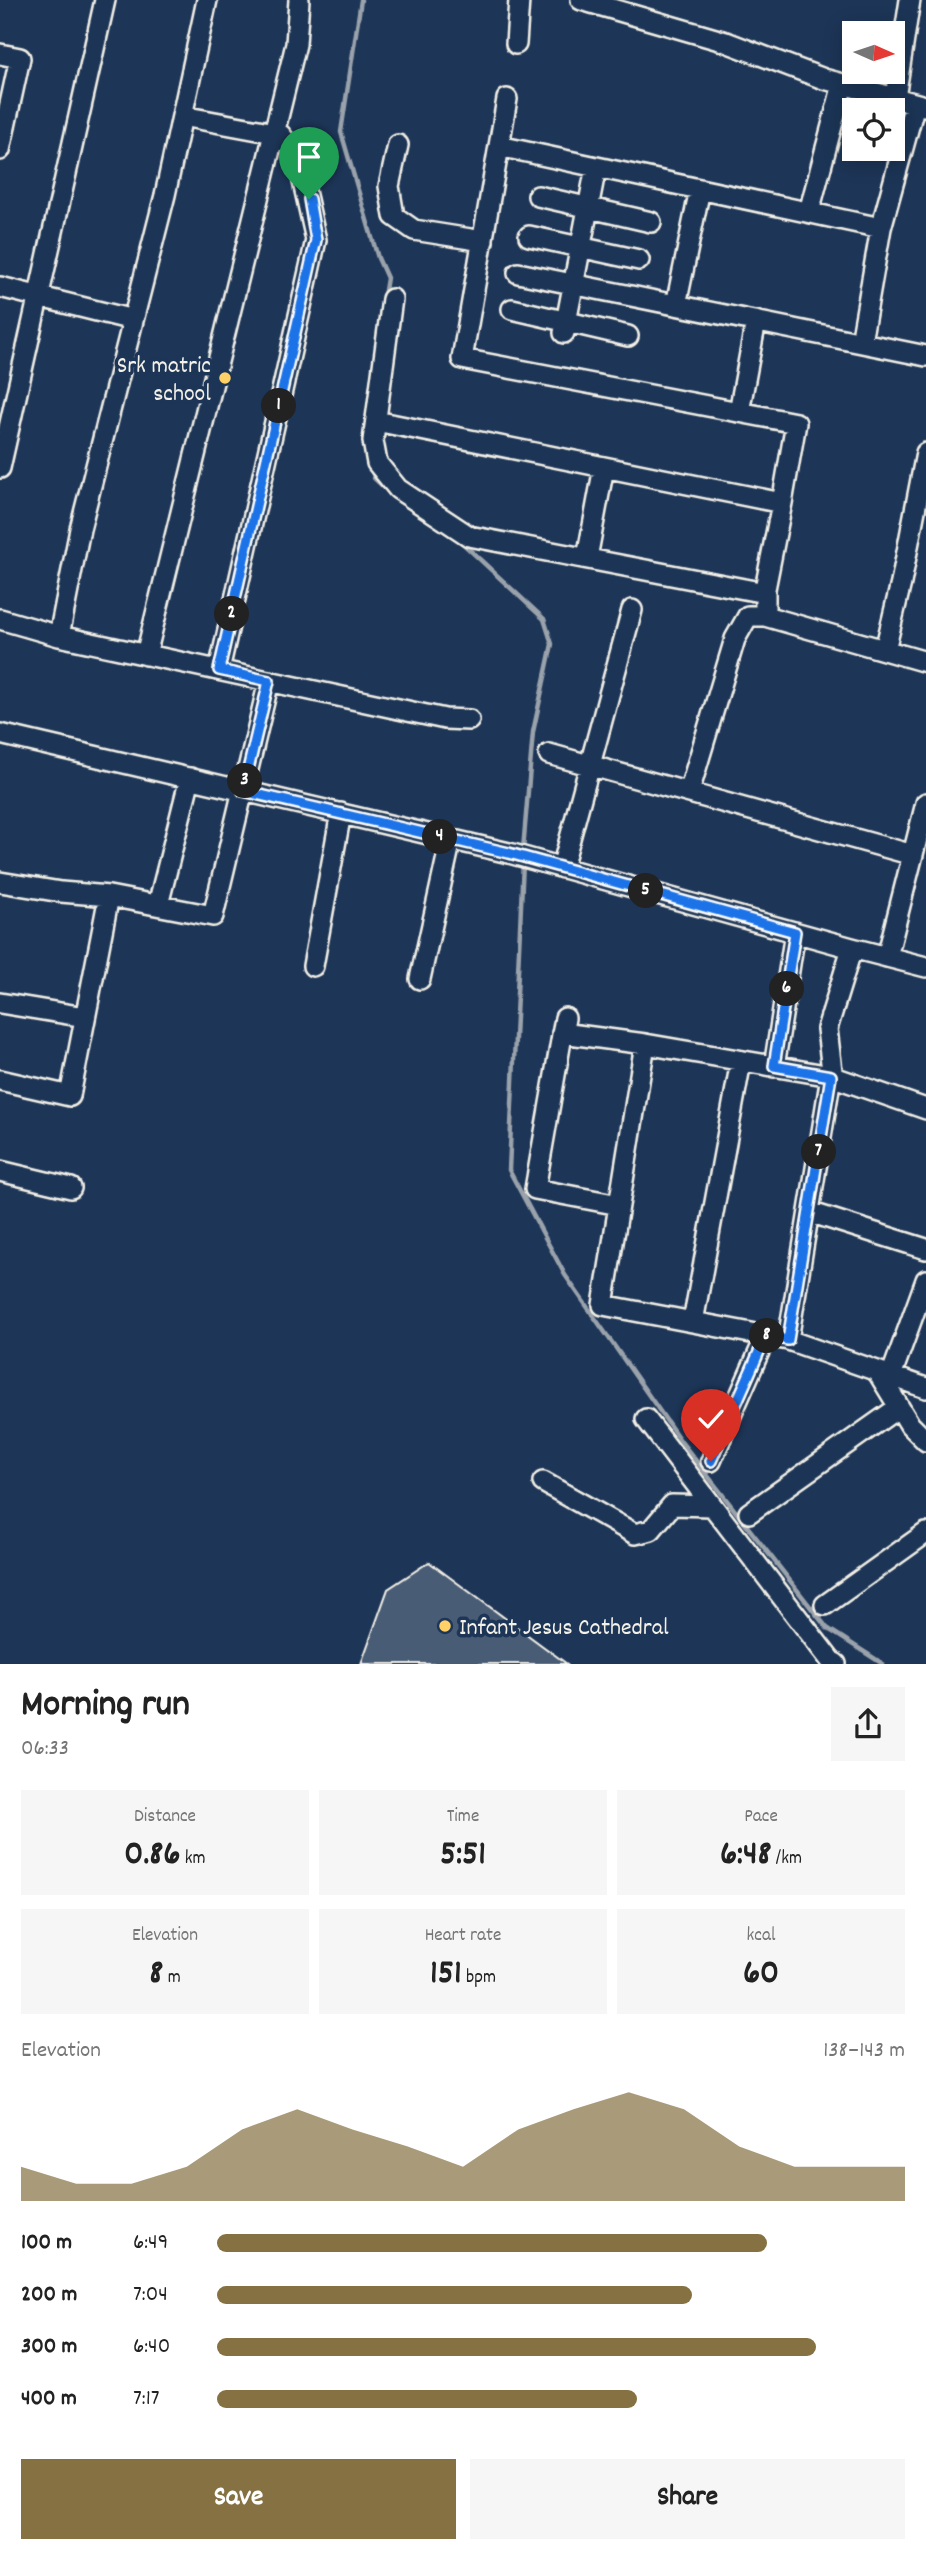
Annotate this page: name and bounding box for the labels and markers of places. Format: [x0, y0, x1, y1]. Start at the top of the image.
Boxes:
pin [279, 127, 339, 199]
place label: Srk matric school [117, 350, 211, 412]
marker: Srk matric school [217, 370, 233, 386]
pin: 1 [262, 388, 296, 424]
pin: 2 [215, 596, 250, 632]
pin: 3 [228, 764, 262, 798]
pin: 4 [422, 820, 458, 854]
pin: 5 [628, 874, 664, 908]
pin: 6 [770, 972, 804, 1006]
pin: 7 [802, 1134, 836, 1170]
pin: 8 [750, 1318, 784, 1354]
pin [681, 1389, 741, 1461]
place label: Infant Jesus Cathedral [459, 1612, 669, 1646]
marker: Infant Jesus Cathedral [437, 1618, 453, 1634]

